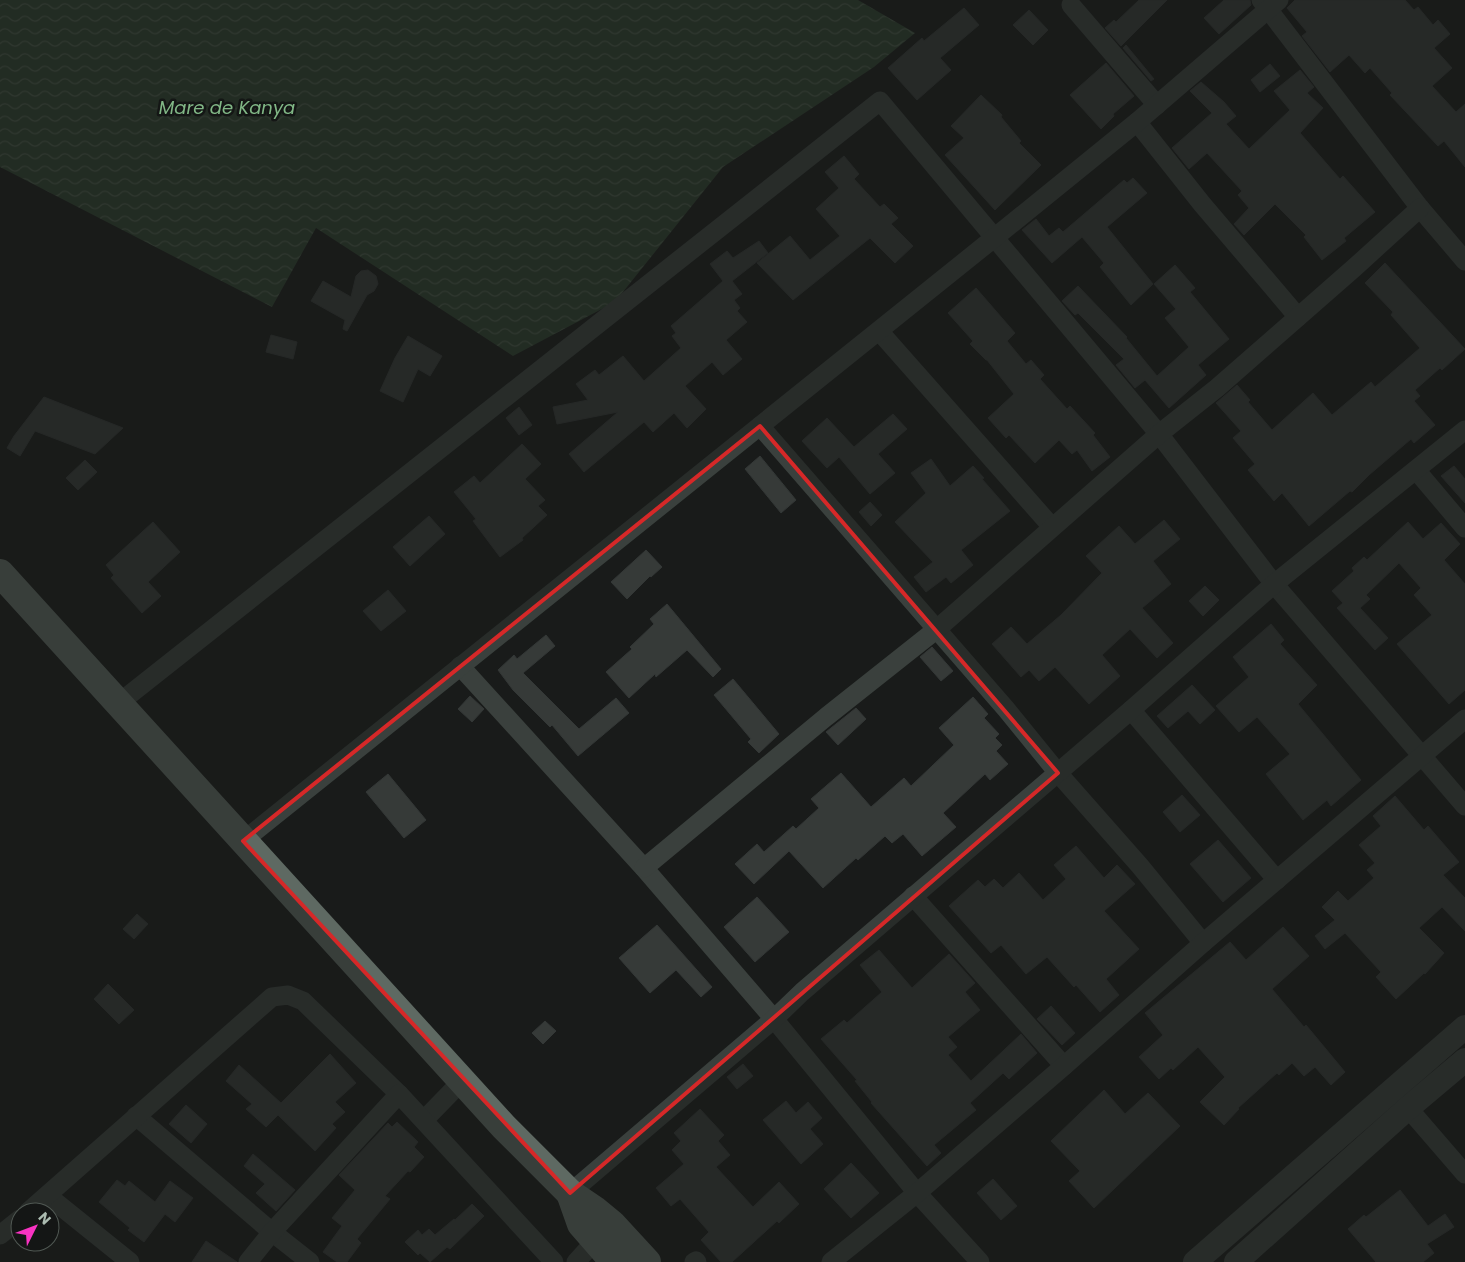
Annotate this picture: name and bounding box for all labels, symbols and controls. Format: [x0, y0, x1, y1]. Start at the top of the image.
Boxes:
water label: Mare de Kanya [159, 95, 295, 120]
north arrow [10, 1202, 60, 1252]
text: N [34, 1208, 56, 1229]

